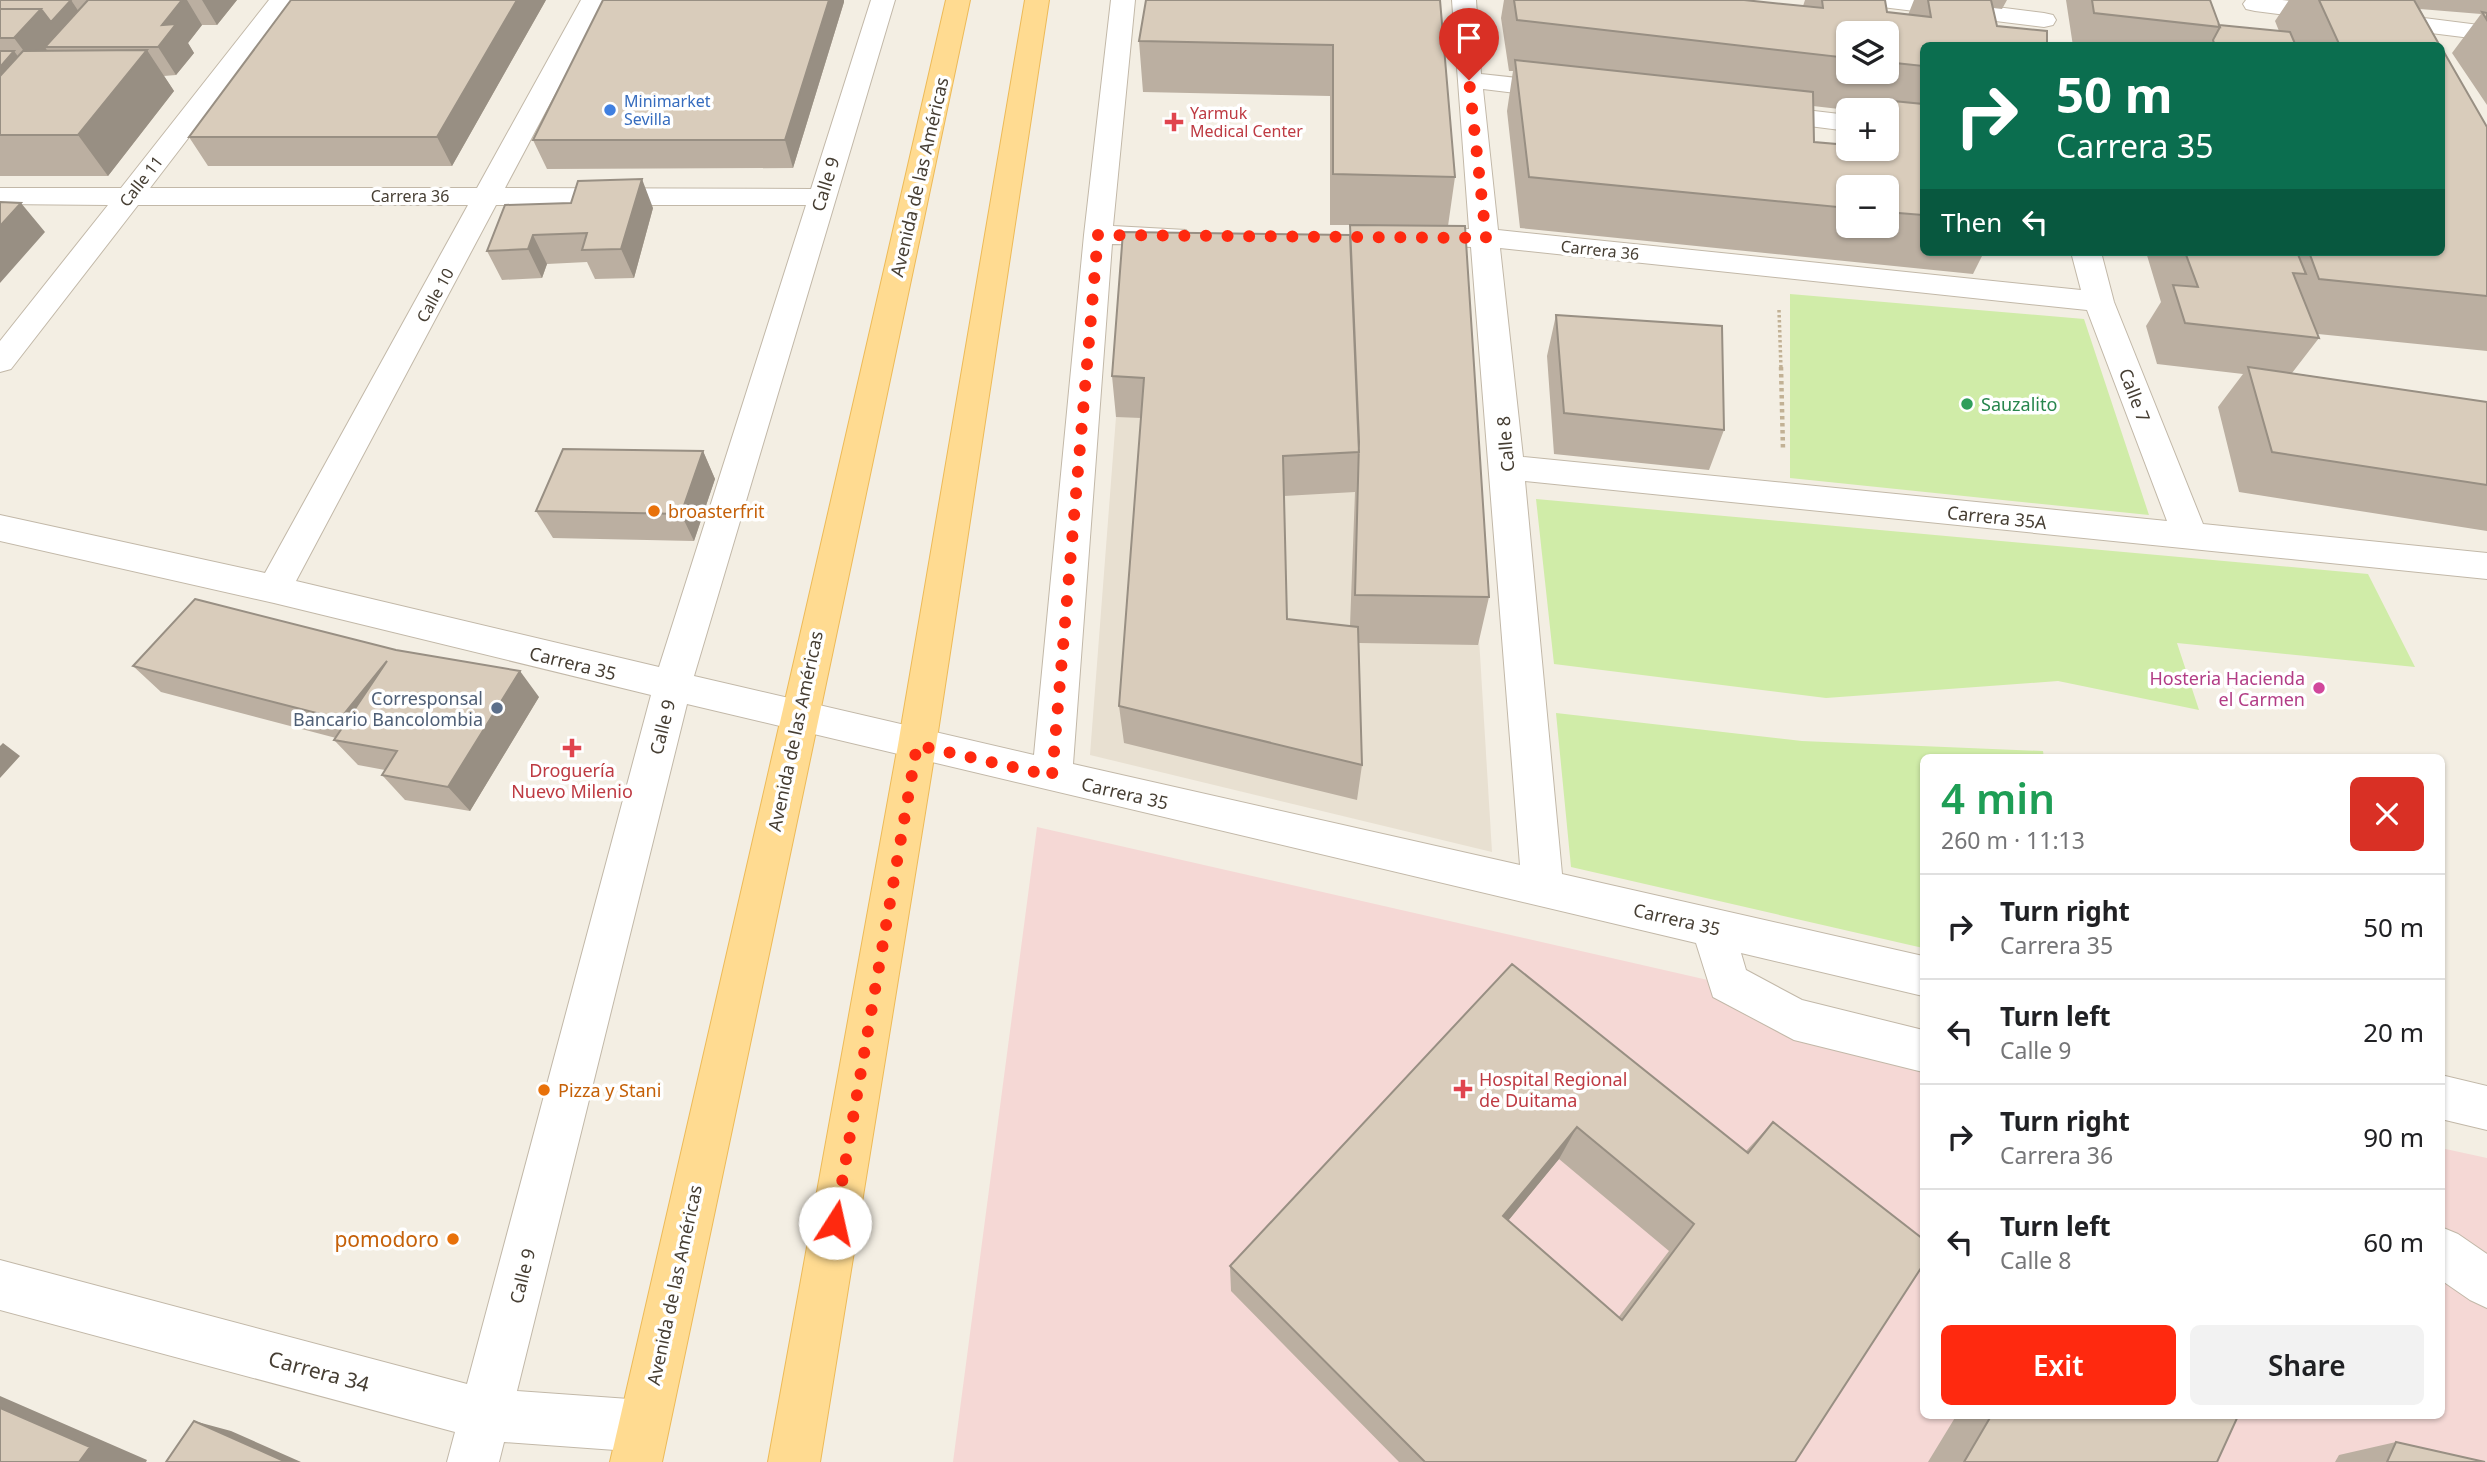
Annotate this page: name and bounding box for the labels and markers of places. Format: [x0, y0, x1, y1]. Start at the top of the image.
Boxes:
pin [1439, 8, 1499, 80]
place label: Minimarket Sevilla [624, 90, 711, 130]
marker: Minimarket Sevilla [602, 102, 618, 118]
place label: Yarmuk Medical Center [1190, 102, 1303, 142]
marker: Yarmuk Medical Center [1164, 112, 1184, 132]
place label: Sauzalito [1981, 392, 2057, 416]
marker: Sauzalito [1959, 396, 1975, 412]
place label: broasterfrit [668, 499, 765, 523]
marker: broasterfrit [646, 503, 662, 519]
place label: Hosteria Hacienda el Carmen [2149, 666, 2305, 711]
marker: Hosteria Hacienda el Carmen [2311, 680, 2327, 696]
place label: Corresponsal Bancario Bancolombia [293, 686, 483, 731]
marker: Corresponsal Bancario Bancolombia [489, 700, 505, 716]
marker: Droguería Nuevo Milenio [564, 740, 580, 756]
place label: Droguería Nuevo Milenio [511, 758, 633, 803]
place label: Hospital Regional de Duitama [1479, 1067, 1627, 1112]
place label: Pizza y Stani [558, 1078, 661, 1102]
marker: Hospital Regional de Duitama [1453, 1079, 1473, 1099]
marker: Pizza y Stani [536, 1082, 552, 1098]
place label: pomodoro [334, 1225, 439, 1253]
marker: pomodoro [445, 1231, 461, 1247]

